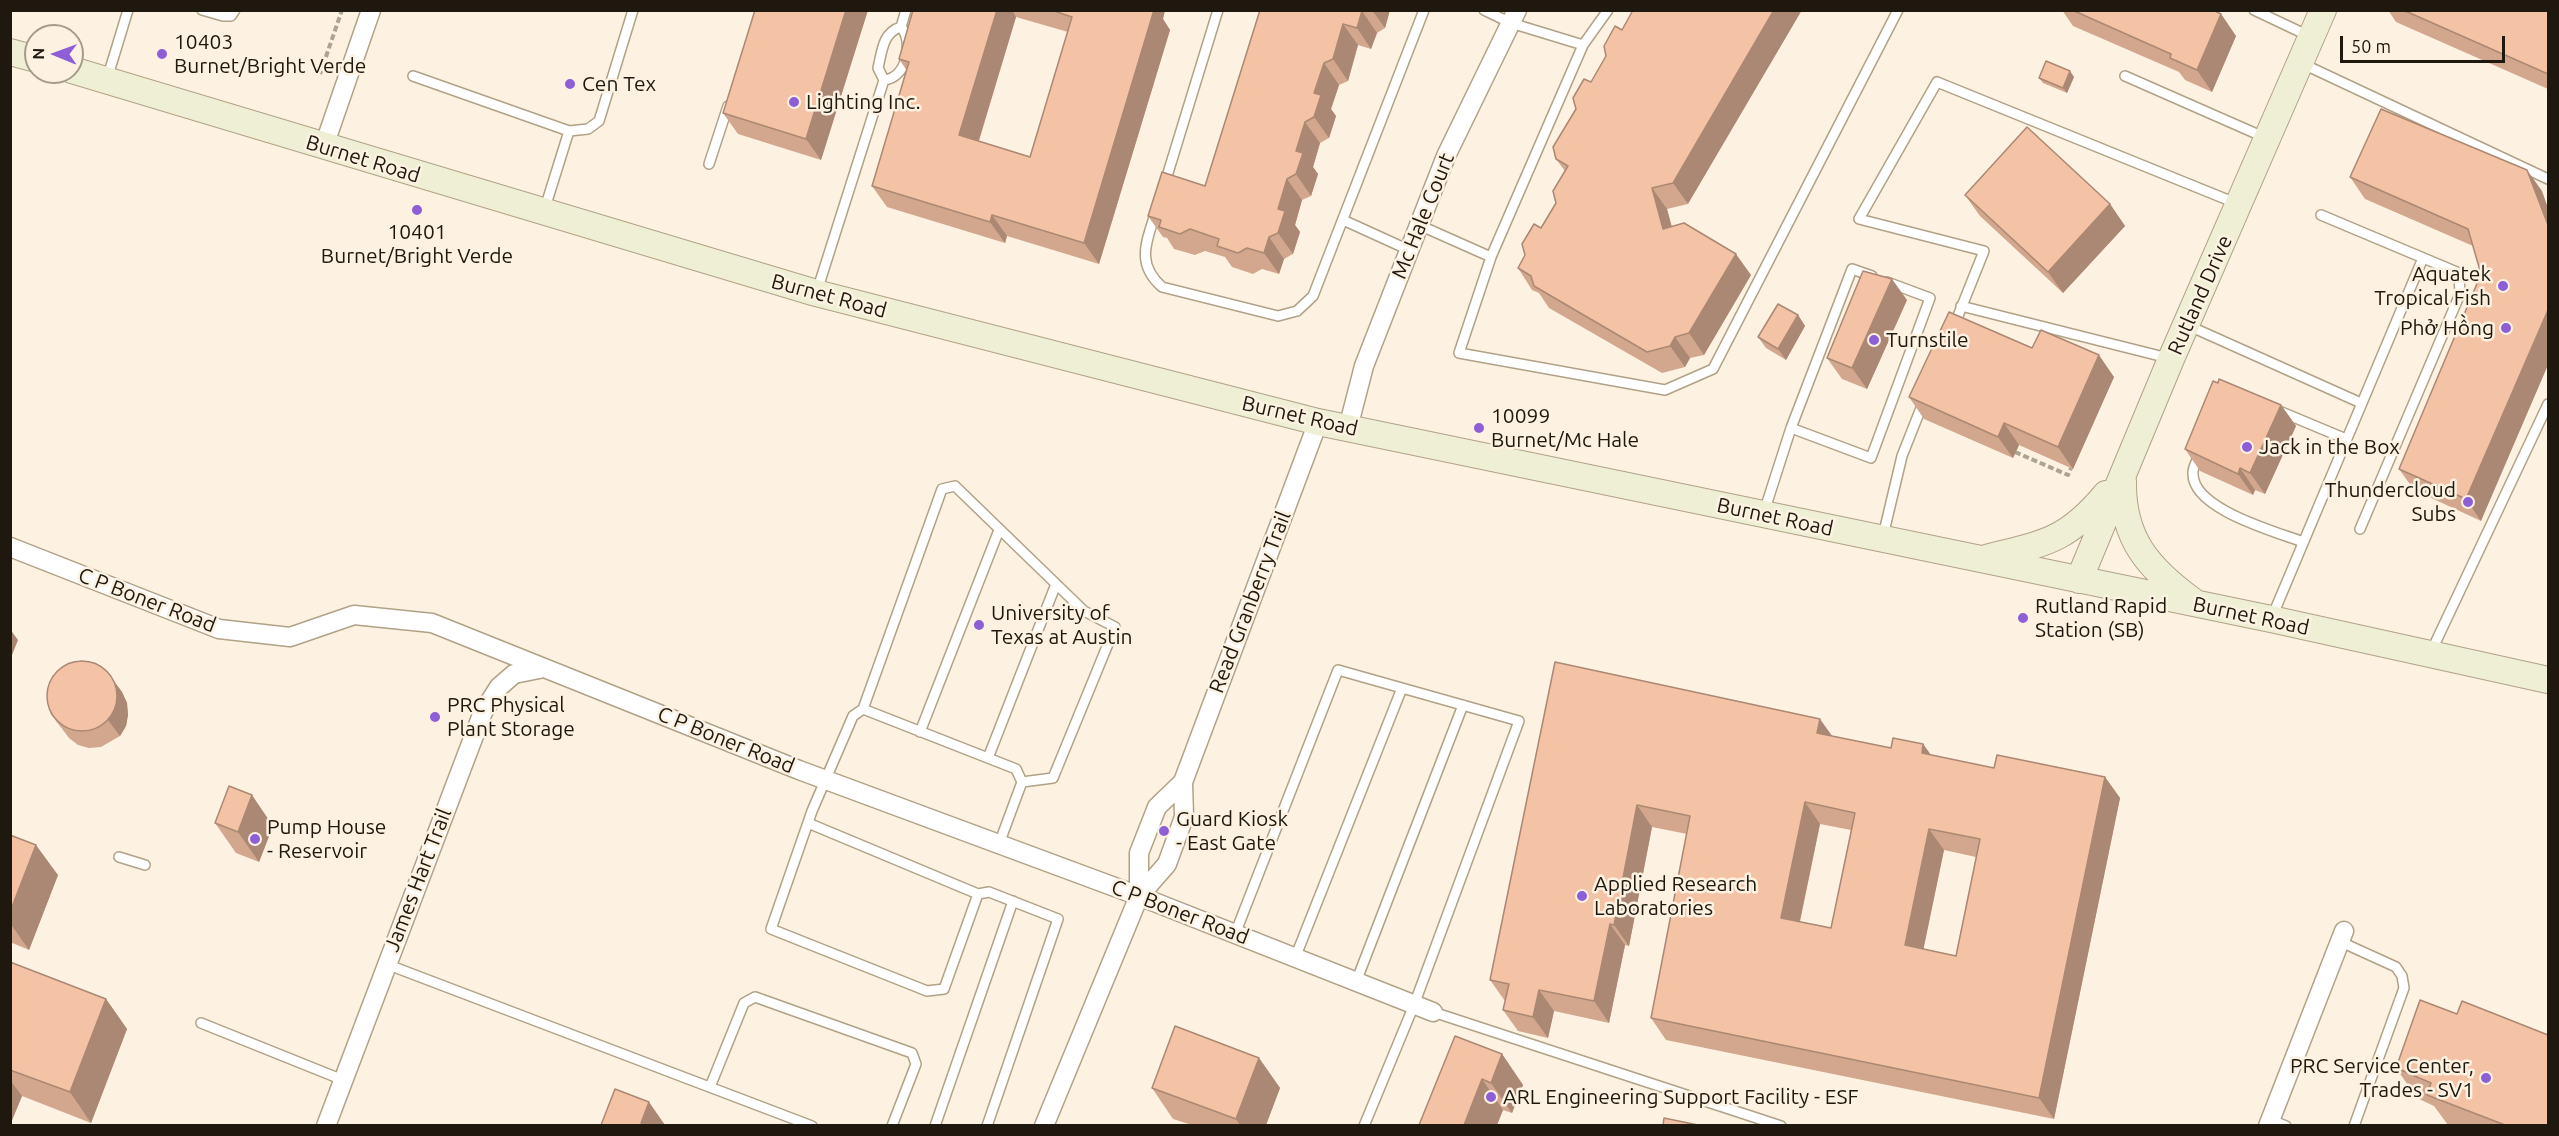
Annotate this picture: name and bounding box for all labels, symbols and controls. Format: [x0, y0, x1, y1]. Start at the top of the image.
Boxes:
north arrow [24, 24, 84, 84]
scale bar [2343, 24, 2508, 62]
place label: 10403 Burnet/Bright Verde [174, 29, 366, 79]
text: 50 m [2351, 36, 2391, 56]
marker: 10403 Burnet/Bright Verde [155, 47, 169, 61]
text: N [29, 48, 47, 60]
place label: Cen Tex [582, 71, 656, 97]
marker: Cen Tex [563, 77, 577, 91]
place label: Lighting Inc. [806, 89, 921, 115]
marker: Lighting Inc. [787, 95, 801, 109]
street label: Burnet Road [303, 130, 423, 188]
street label: Mc Hale Court [1386, 149, 1460, 283]
marker: 10401 Burnet/Bright Verde [410, 203, 424, 217]
place label: 10401 Burnet/Bright Verde [321, 219, 513, 269]
street label: Rutland Drive [2162, 231, 2238, 359]
place label: Aquatek Tropical Fish [2374, 261, 2491, 311]
street label: Burnet Road [769, 269, 889, 323]
marker: Aquatek Tropical Fish [2496, 279, 2510, 293]
place label: Phở Hồng [2400, 315, 2494, 341]
marker: Phở Hồng [2499, 321, 2513, 335]
place label: Turnstile [1886, 327, 1969, 353]
marker: Turnstile [1867, 333, 1881, 347]
street label: Burnet Road [1240, 390, 1360, 442]
place label: 10099 Burnet/Mc Hale [1491, 403, 1639, 453]
marker: 10099 Burnet/Mc Hale [1472, 421, 1486, 435]
place label: Jack in the Box [2259, 434, 2400, 460]
marker: Jack in the Box [2240, 440, 2254, 454]
place label: Thundercloud Subs [2325, 477, 2456, 527]
street label: Burnet Road [1715, 492, 1835, 542]
marker: Thundercloud Subs [2461, 495, 2475, 509]
street label: Read Granberry Trail [1204, 508, 1296, 696]
street label: C P Boner Road [75, 562, 219, 638]
street label: Burnet Road [2191, 591, 2311, 641]
place label: Rutland Rapid Station (SB) [2035, 593, 2167, 643]
place label: University of Texas at Austin [991, 600, 1132, 650]
marker: Rutland Rapid Station (SB) [2016, 611, 2030, 625]
marker: University of Texas at Austin [972, 618, 986, 632]
place label: PRC Physical Plant Storage [447, 692, 575, 742]
street label: C P Boner Road [654, 701, 798, 779]
marker: PRC Physical Plant Storage [428, 710, 442, 724]
street label: James Hart Trail [379, 805, 457, 955]
place label: Guard Kiosk - East Gate [1176, 806, 1288, 856]
place label: Pump House - Reservoir [267, 814, 386, 864]
marker: Guard Kiosk - East Gate [1157, 824, 1171, 838]
marker: Pump House - Reservoir [248, 832, 262, 846]
place label: Applied Research Laboratories [1594, 871, 1757, 921]
street label: C P Boner Road [1108, 874, 1252, 950]
marker: Applied Research Laboratories [1575, 889, 1589, 903]
place label: PRC Service Center, Trades - SV1 [2290, 1053, 2474, 1103]
marker: PRC Service Center, Trades - SV1 [2479, 1071, 2493, 1085]
place label: ARL Engineering Support Facility - ESF [1503, 1084, 1859, 1110]
marker: ARL Engineering Support Facility - ESF [1484, 1090, 1498, 1104]

